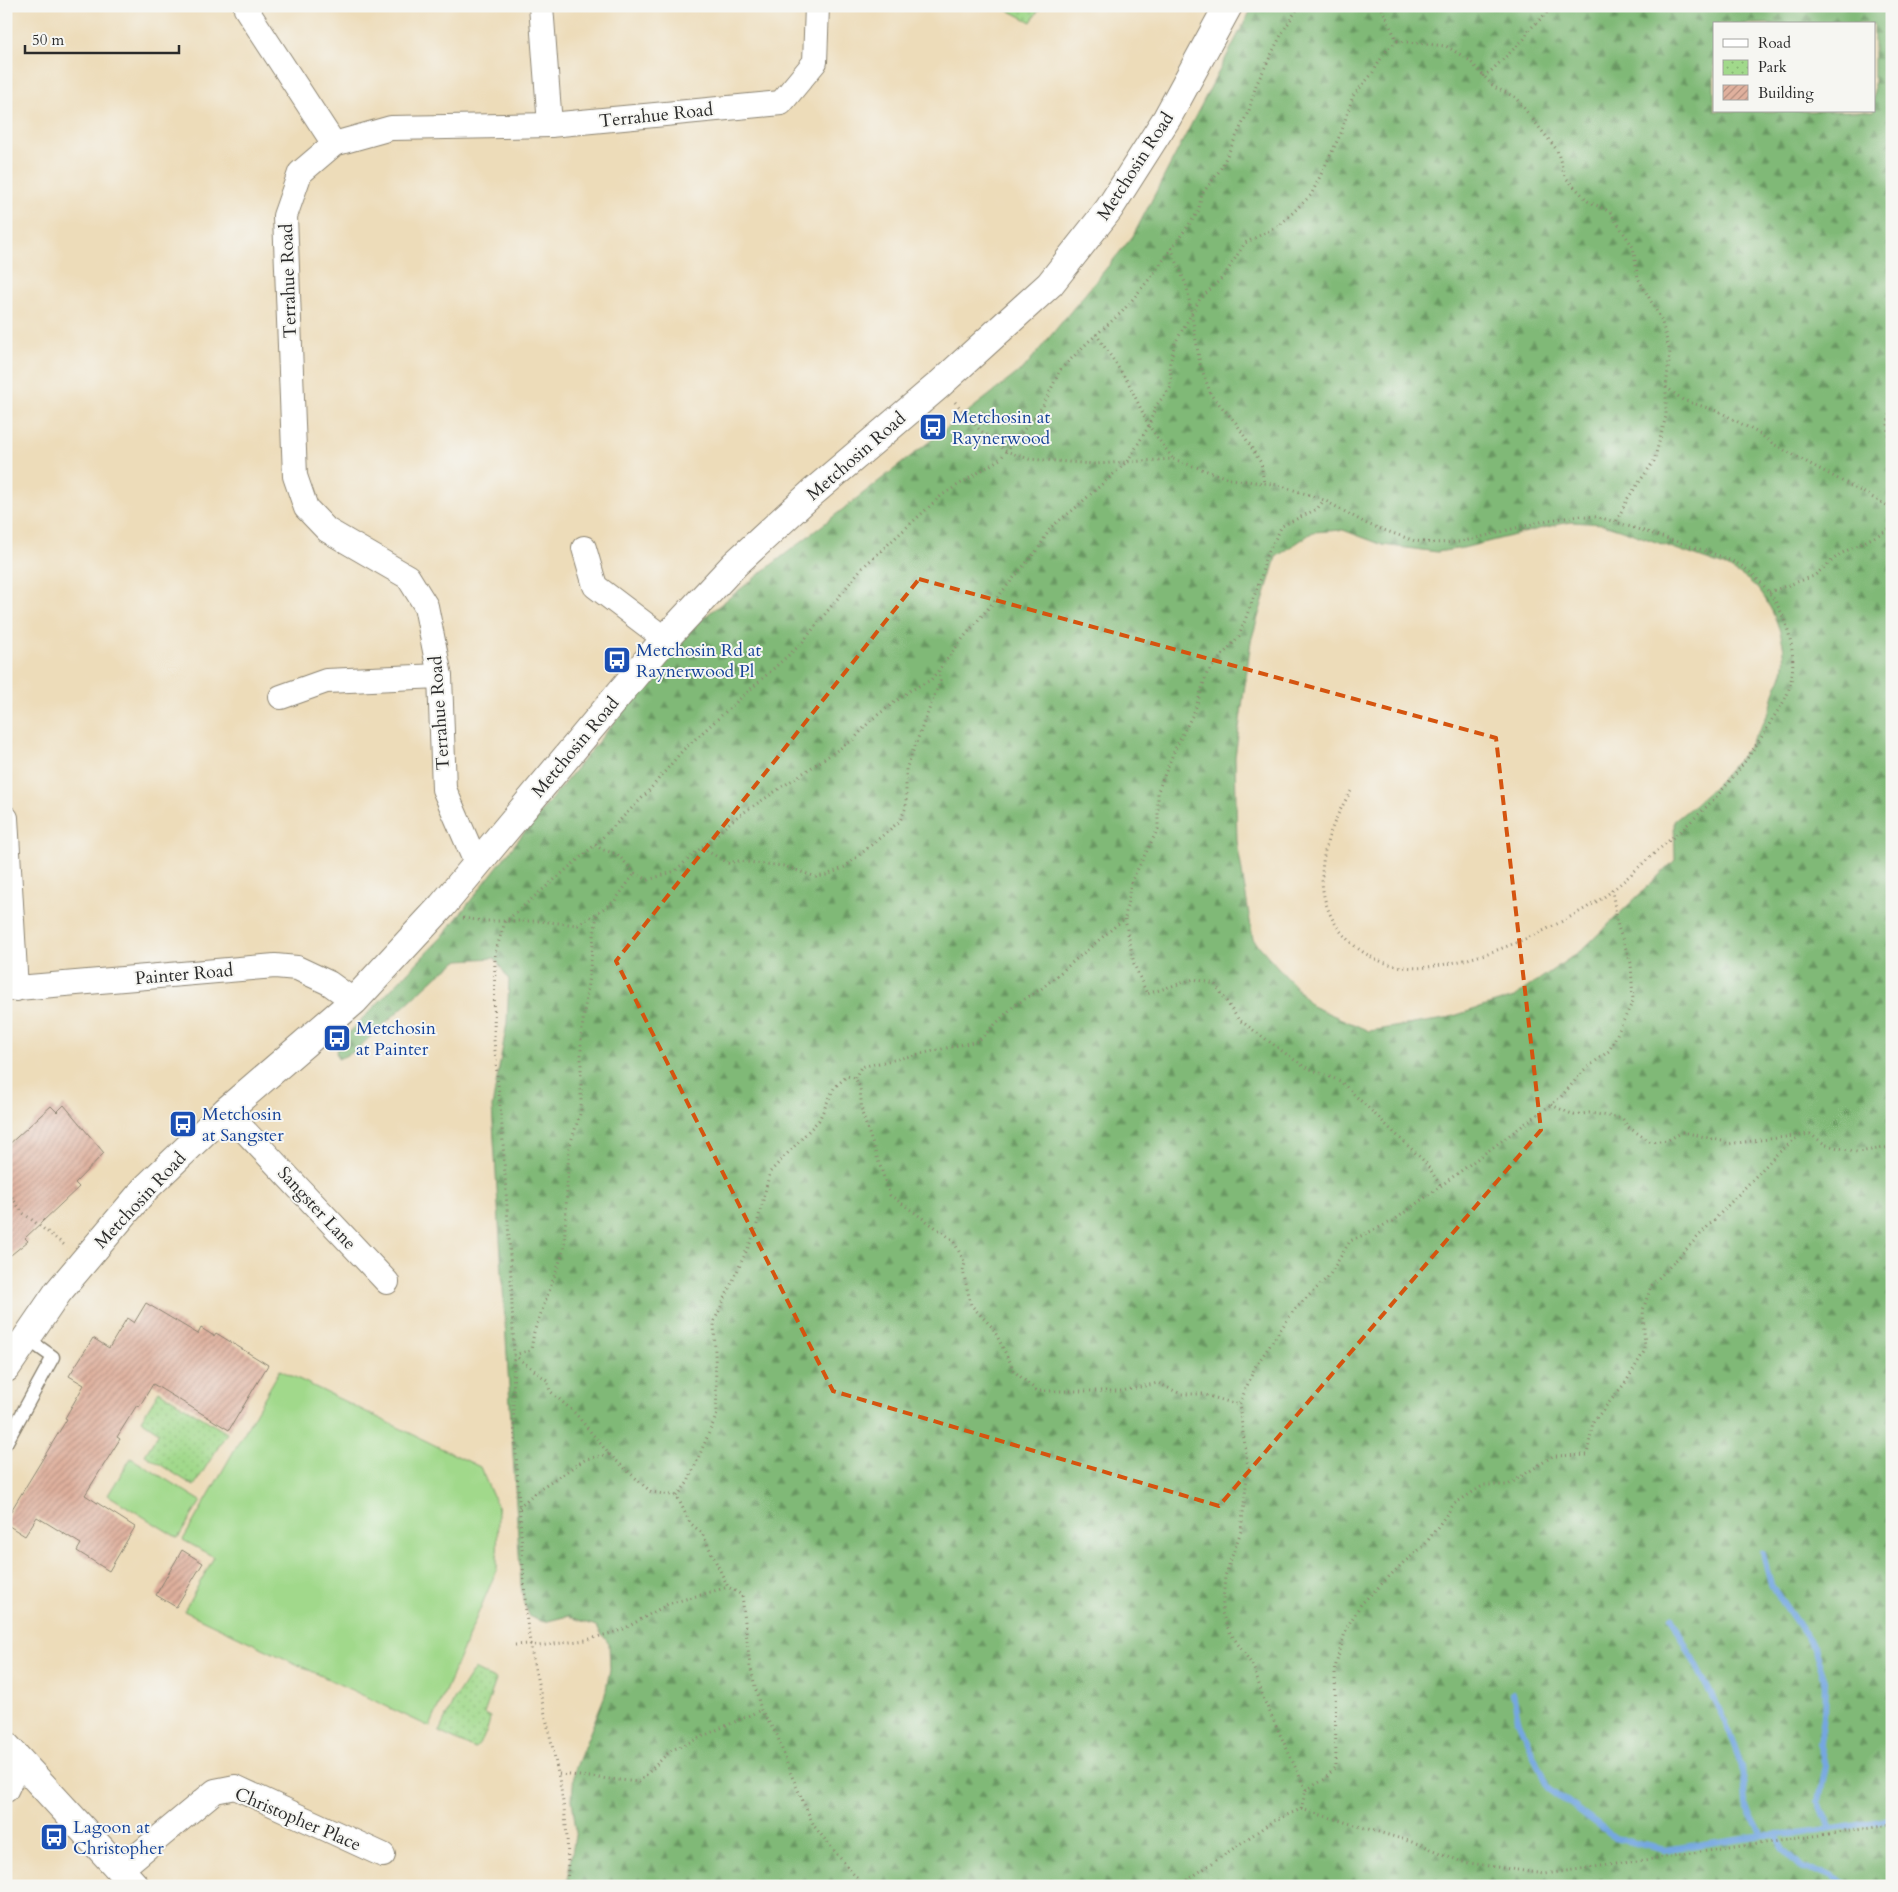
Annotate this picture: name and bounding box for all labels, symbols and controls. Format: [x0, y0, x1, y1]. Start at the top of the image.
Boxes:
scale bar [25, 22, 179, 54]
legend [1713, 22, 1876, 112]
text: 50 m [32, 30, 64, 50]
text: Road [1758, 33, 1791, 53]
text: Park [1758, 57, 1787, 77]
text: Building [1758, 83, 1814, 103]
street label: Terrahue Road [598, 97, 715, 134]
street label: Metchosin Road [1091, 107, 1180, 225]
street label: Terrahue Road [274, 223, 303, 339]
place label: Metchosin at Raynerwood [952, 405, 1051, 451]
street label: Metchosin Road [801, 406, 912, 507]
bus stop icon: Metchosin at Raynerwood [918, 412, 948, 442]
place label: Metchosin Rd at Raynerwood Pl [636, 638, 761, 684]
bus stop icon: Metchosin Rd at Raynerwood Pl [602, 645, 632, 675]
street label: Terrahue Road [423, 655, 456, 771]
street label: Metchosin Road [526, 691, 625, 803]
street label: Painter Road [134, 958, 235, 991]
place label: Metchosin at Painter [356, 1016, 437, 1062]
bus stop icon: Metchosin at Painter [322, 1023, 352, 1053]
place label: Metchosin at Sangster [202, 1102, 284, 1148]
bus stop icon: Metchosin at Sangster [168, 1109, 198, 1139]
street label: Metchosin Road [89, 1146, 192, 1254]
street label: Sangster Lane [272, 1161, 362, 1255]
street label: Christopher Place [231, 1782, 365, 1857]
place label: Lagoon at Christopher [73, 1815, 164, 1861]
bus stop icon: Lagoon at Christopher [39, 1822, 69, 1852]

